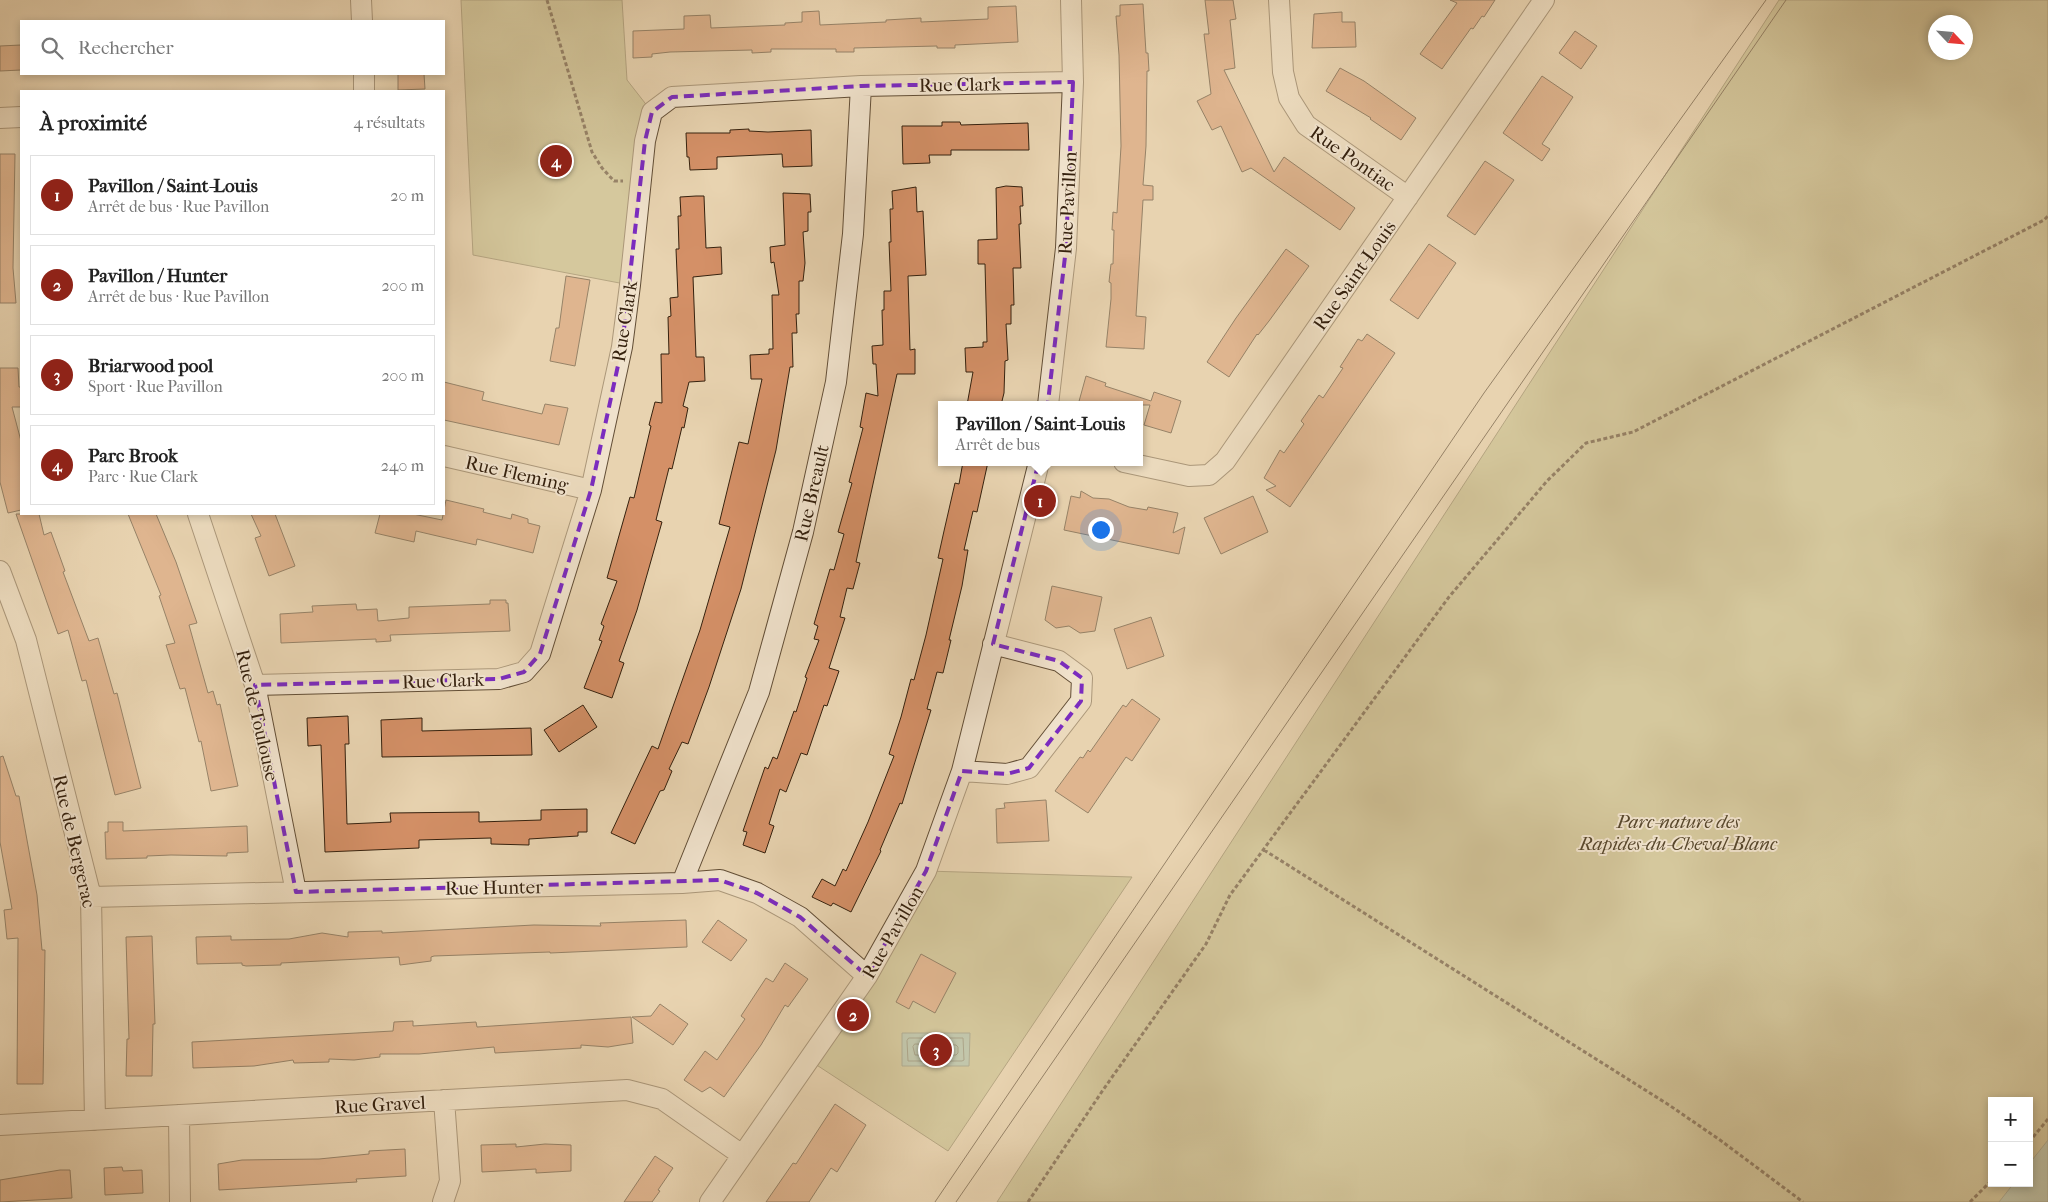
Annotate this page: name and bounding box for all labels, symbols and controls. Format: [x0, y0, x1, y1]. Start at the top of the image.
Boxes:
north arrow [1928, 15, 1973, 60]
search box [20, 20, 445, 75]
icon: search [38, 34, 66, 62]
text: Rechercher [78, 37, 174, 59]
street label: Rue Clark [919, 73, 1001, 97]
text: À proximité [40, 111, 147, 135]
text: 4 résultats [353, 113, 425, 132]
street label: Rue Pontiac [1306, 122, 1399, 196]
pin: 4 [540, 142, 572, 180]
street label: Rue Pavillon [1054, 151, 1082, 255]
text: Pavillon / Saint-Louis [88, 175, 258, 197]
text: 1 [54, 186, 60, 205]
text: 20 m [390, 186, 424, 205]
text: Arrêt de bus · Rue Pavillon [88, 197, 269, 216]
street label: Rue Saint-Louis [1309, 216, 1401, 335]
text: Pavillon / Hunter [88, 265, 227, 287]
text: 2 [53, 276, 61, 295]
text: 200 m [381, 276, 424, 295]
street label: Rue Clark [608, 279, 642, 363]
text: Arrêt de bus · Rue Pavillon [88, 287, 269, 306]
text: Briarwood pool [88, 355, 213, 377]
text: 3 [54, 366, 60, 385]
text: 200 m [381, 366, 424, 385]
text: Sport · Rue Pavillon [88, 377, 223, 396]
popup [938, 401, 1143, 466]
text: Pavillon / Saint-Louis [956, 413, 1125, 435]
text: Arrêt de bus [956, 435, 1040, 454]
street label: Rue Breault [790, 442, 834, 544]
text: Parc Brook [88, 445, 178, 467]
street label: Rue Fleming [463, 451, 571, 497]
text: 4 [52, 456, 62, 475]
text: 240 m [381, 456, 424, 475]
text: Parc · Rue Clark [88, 467, 198, 486]
pin: 1 [1024, 482, 1056, 520]
your location [1088, 517, 1114, 543]
street label: Rue de Toulouse [231, 647, 283, 783]
street label: Rue Clark [402, 669, 485, 693]
street label: Rue de Bergerac [48, 772, 100, 910]
park label: Parc-nature des Rapides-du-Cheval-Blanc [1577, 811, 1778, 855]
street label: Rue Hunter [445, 876, 544, 900]
street label: Rue Pavillon [857, 882, 928, 983]
pin: 2 [837, 996, 869, 1034]
pin: 3 [920, 1031, 952, 1069]
street label: Rue Gravel [334, 1092, 426, 1118]
map controls [1988, 1097, 2033, 1187]
button: + [1988, 1097, 2033, 1142]
button: − [1988, 1142, 2033, 1187]

